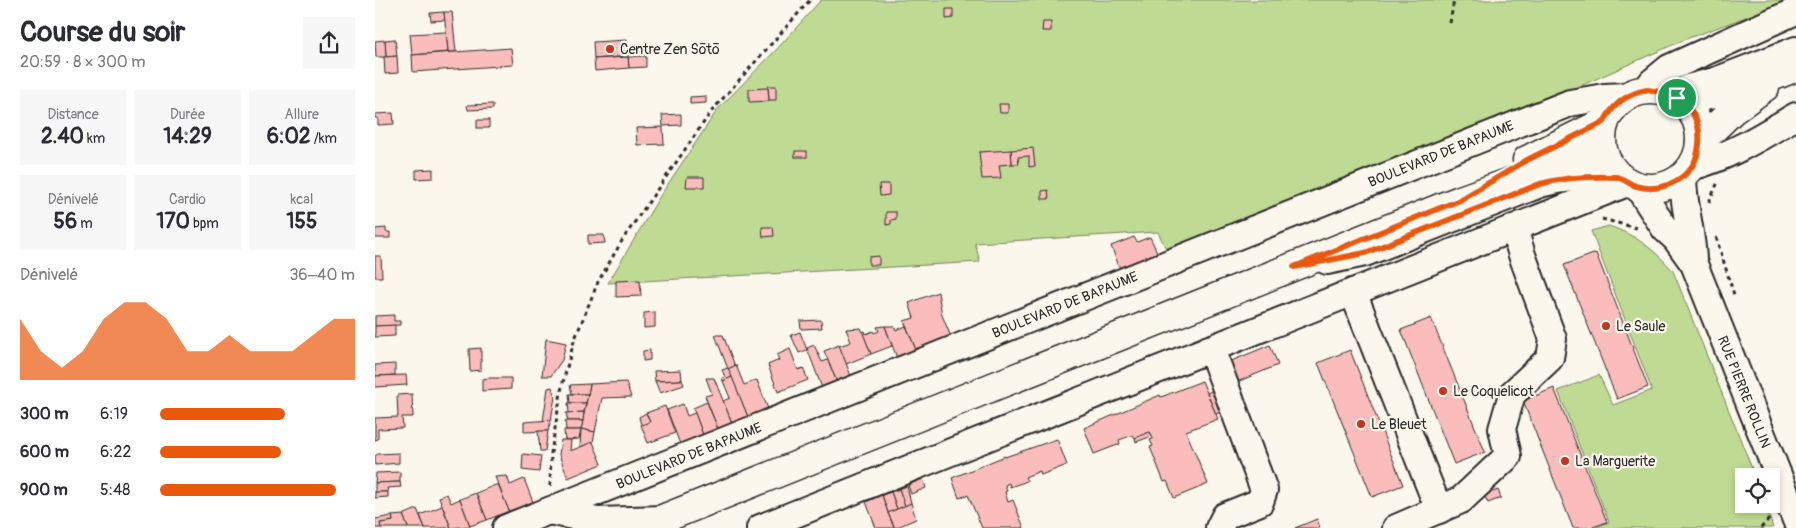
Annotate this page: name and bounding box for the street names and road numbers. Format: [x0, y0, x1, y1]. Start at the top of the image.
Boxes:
street label: BOULEVARD DE BAPAUME [1366, 117, 1516, 191]
street label: BOULEVARD DE BAPAUME [990, 268, 1140, 342]
street label: RUE PIERRE ROLLIN [1714, 333, 1774, 451]
street label: BOULEVARD DE BAPAUME [614, 419, 764, 493]

